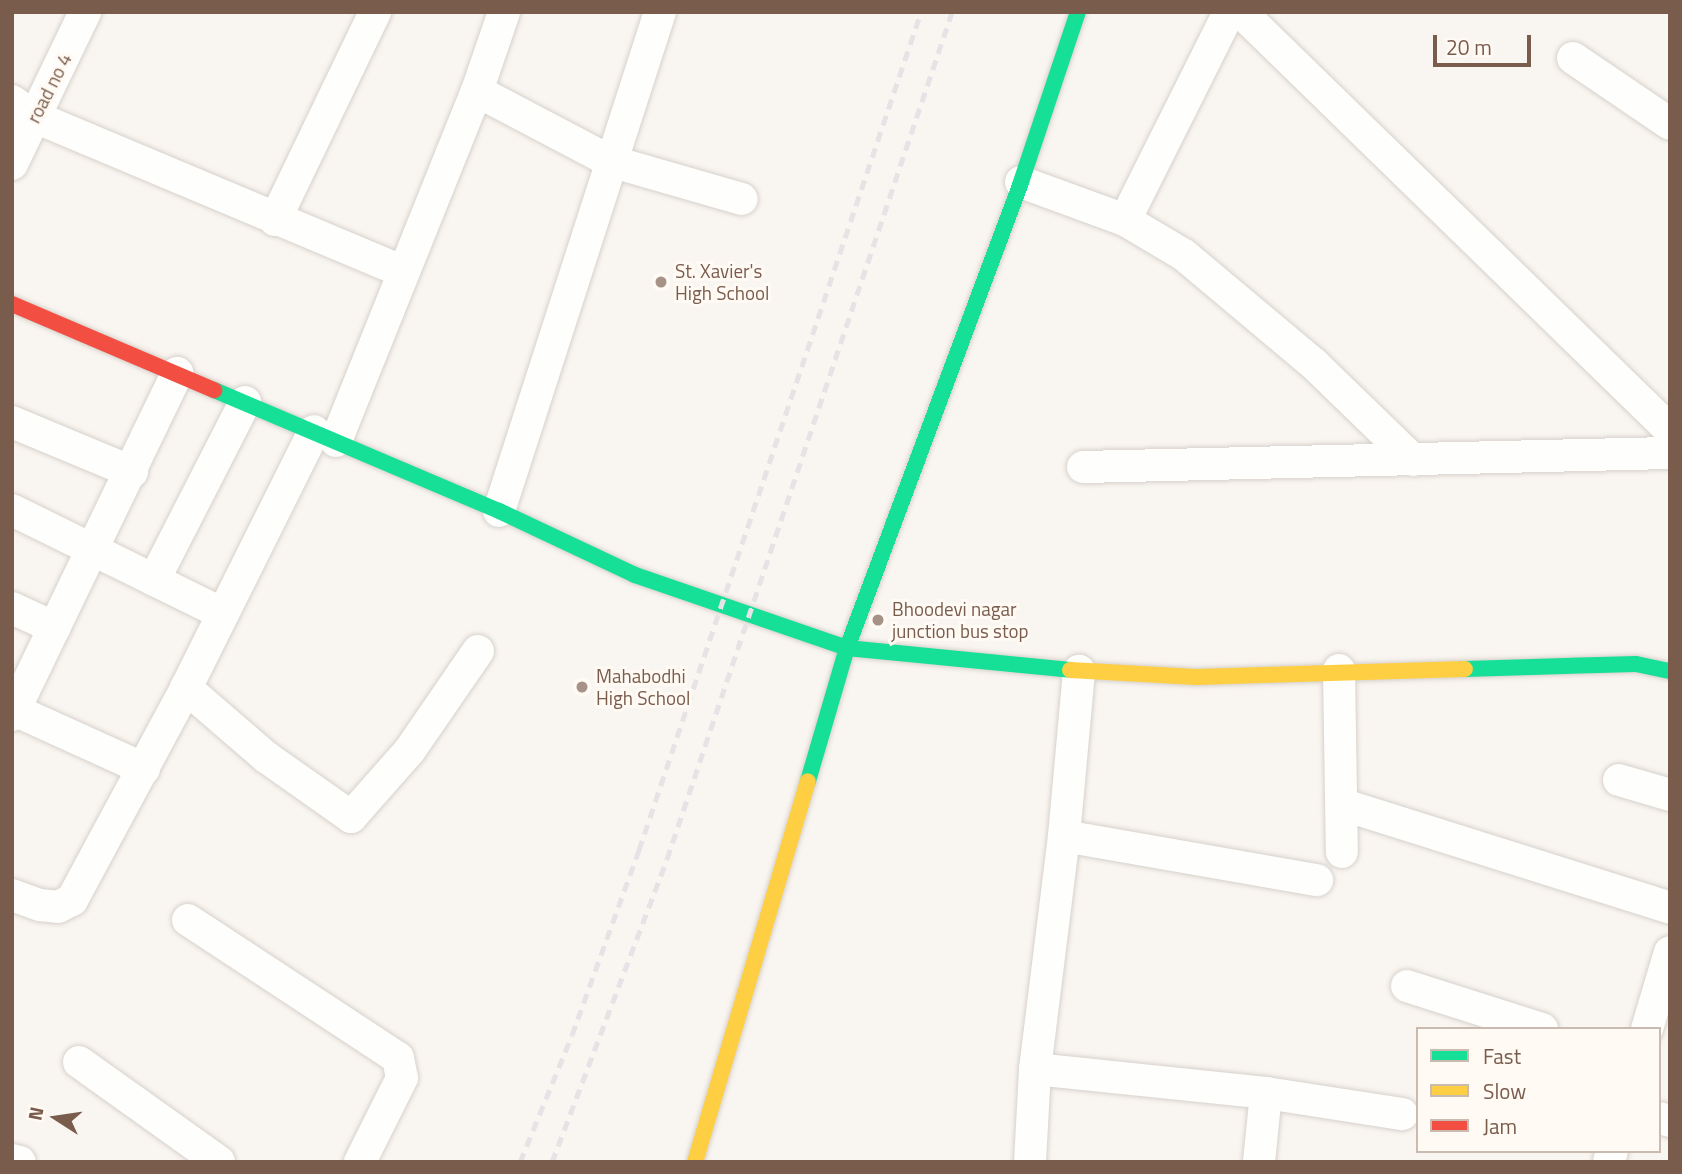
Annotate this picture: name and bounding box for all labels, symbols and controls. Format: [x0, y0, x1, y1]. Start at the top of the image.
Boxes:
scale bar [1437, 21, 1535, 65]
text: 20 m [1446, 31, 1492, 63]
street label: road no 4 [22, 49, 76, 127]
place label: St. Xavier's High School [675, 260, 769, 304]
marker: St. Xavier's High School [653, 274, 669, 290]
place label: Bhoodevi nagar junction bus stop [892, 598, 1029, 642]
marker: Bhoodevi nagar junction bus stop [870, 612, 886, 628]
place label: Mahabodhi High School [596, 665, 690, 709]
marker: Mahabodhi High School [574, 679, 590, 695]
legend [1416, 1027, 1661, 1153]
text: Fast [1483, 1040, 1521, 1072]
text: Slow [1483, 1075, 1526, 1107]
north arrow [21, 1083, 91, 1153]
text: N [19, 1104, 51, 1123]
text: Jam [1483, 1110, 1517, 1142]

